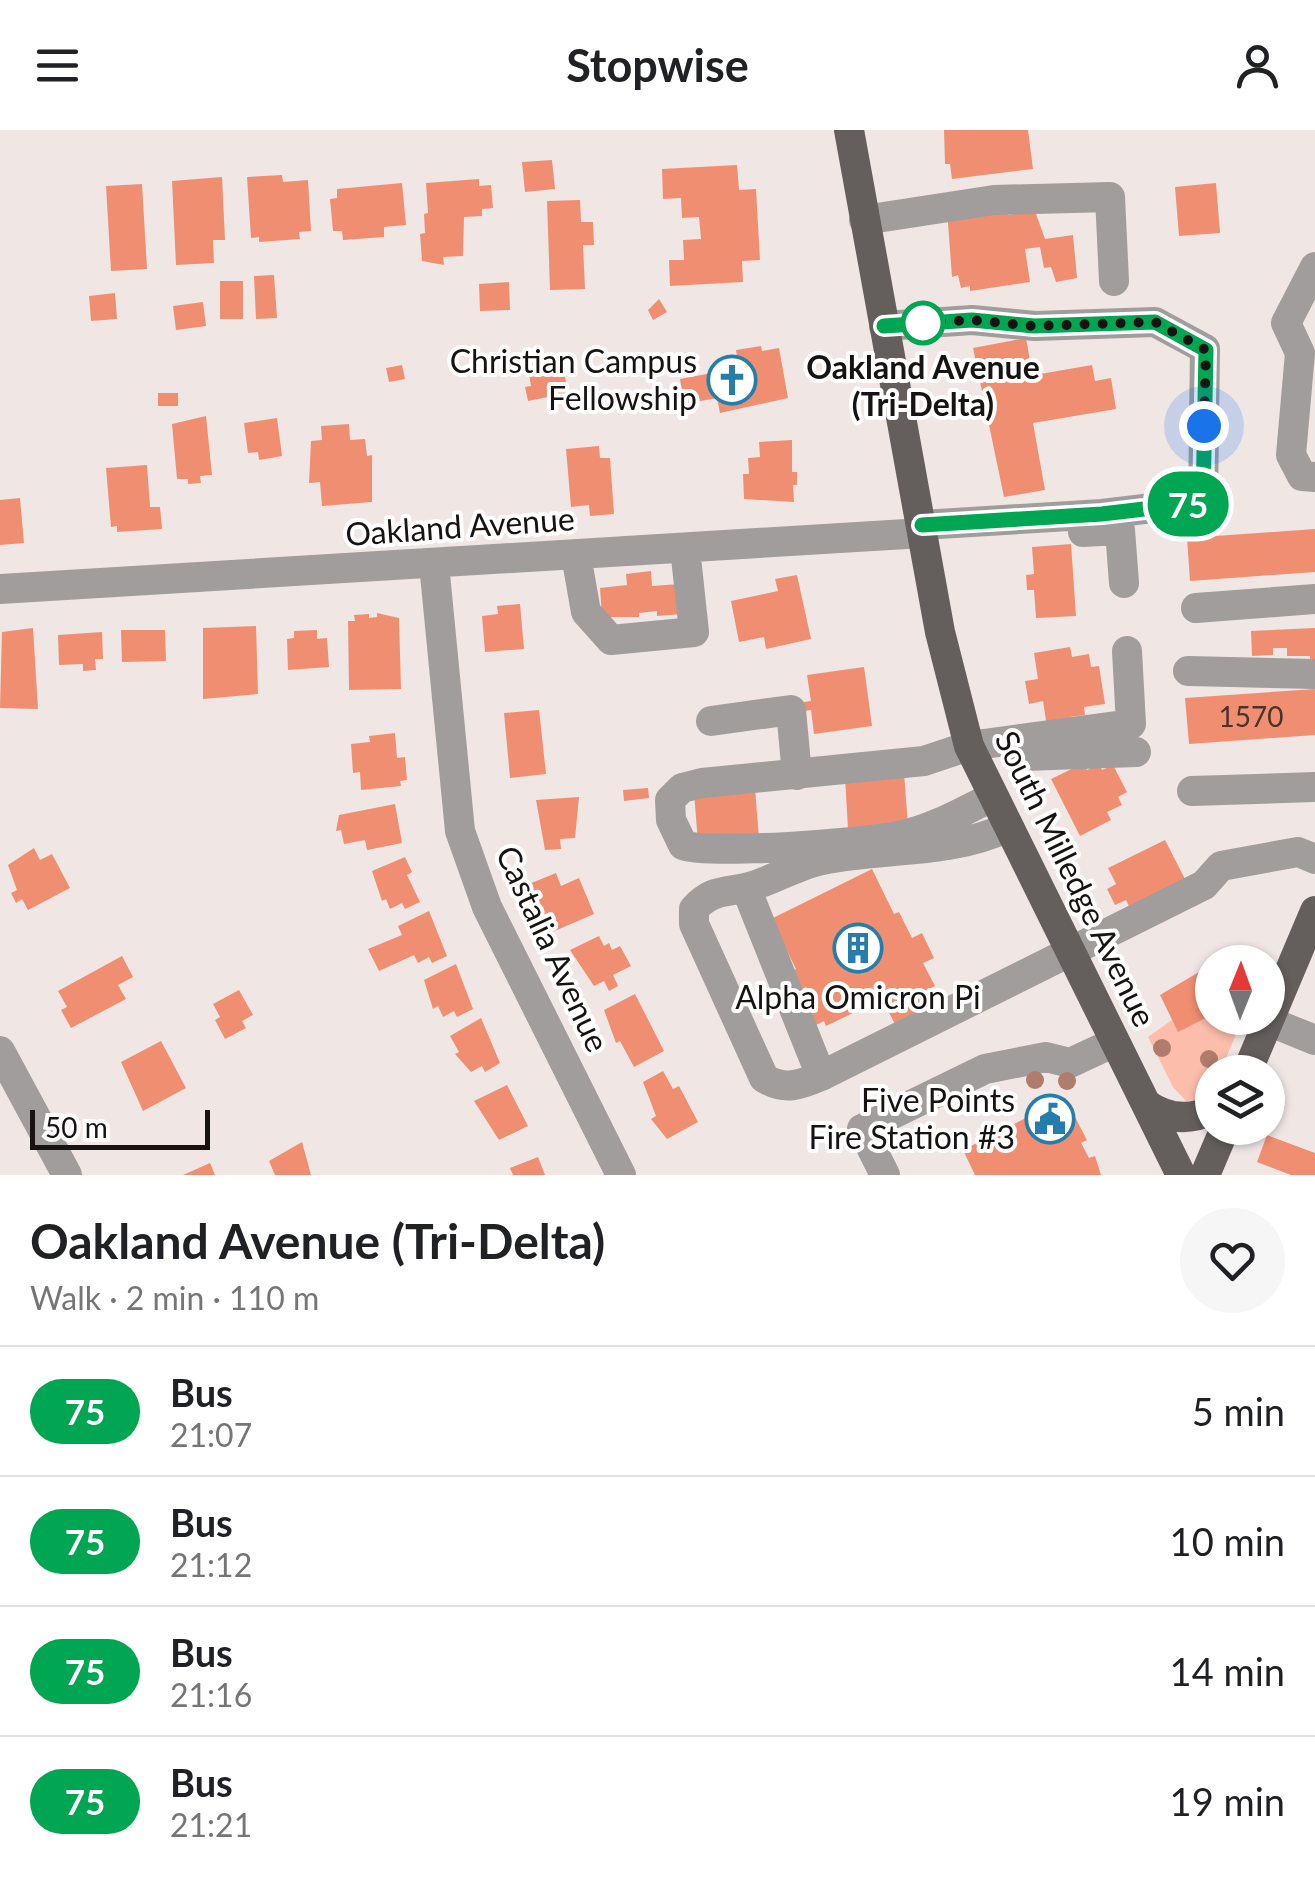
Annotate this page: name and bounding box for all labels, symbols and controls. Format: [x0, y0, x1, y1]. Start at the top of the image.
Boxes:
icon: menu [30, 38, 85, 93]
text: Stopwise [566, 38, 749, 92]
icon: person [1230, 38, 1285, 93]
marker: Oakland Avenue (Tri-Delta) [902, 302, 944, 344]
place label: Christian Campus Fellowship [450, 341, 697, 417]
place label: Oakland Avenue (Tri-Delta) [806, 347, 1040, 423]
church icon: Christian Campus Fellowship [706, 354, 758, 406]
your location [1179, 401, 1229, 451]
line badge: 75 [1143, 472, 1233, 536]
text: 75 [1168, 483, 1208, 525]
street label: Oakland Avenue [344, 498, 576, 553]
house number: 1570 [1219, 699, 1283, 733]
street label: South Milledge Avenue [988, 724, 1165, 1033]
street label: Castalia Avenue [489, 839, 618, 1058]
building icon: Alpha Omicron Pi [832, 922, 884, 974]
north arrow [1195, 945, 1285, 1035]
map controls [1195, 945, 1285, 1145]
place label: Alpha Omicron Pi [735, 977, 981, 1016]
button: layers [1195, 1055, 1285, 1145]
place label: Five Points Fire Station #3 [808, 1080, 1015, 1156]
public building icon: Five Points Fire Station #3 [1024, 1093, 1076, 1145]
scale bar [30, 1105, 210, 1150]
text: 50 m [45, 1110, 108, 1144]
button: heart [1180, 1208, 1285, 1313]
text: Oakland Avenue (Tri-Delta) [30, 1212, 605, 1269]
text: Walk · 2 min · 110 m [30, 1278, 319, 1317]
text: Bus [170, 1369, 233, 1415]
text: 5 min [1192, 1388, 1285, 1434]
text: 75 [65, 1390, 105, 1432]
text: 21:07 [170, 1415, 252, 1454]
text: Bus [170, 1499, 233, 1545]
text: 10 min [1170, 1518, 1285, 1564]
text: 75 [65, 1520, 105, 1562]
text: 21:12 [170, 1545, 252, 1584]
text: Bus [170, 1629, 233, 1675]
text: 14 min [1170, 1648, 1285, 1694]
text: 75 [65, 1650, 105, 1692]
text: 21:16 [170, 1675, 252, 1714]
text: Bus [170, 1759, 233, 1805]
text: 19 min [1170, 1778, 1285, 1824]
text: 75 [65, 1780, 105, 1822]
text: 21:21 [170, 1805, 252, 1844]

